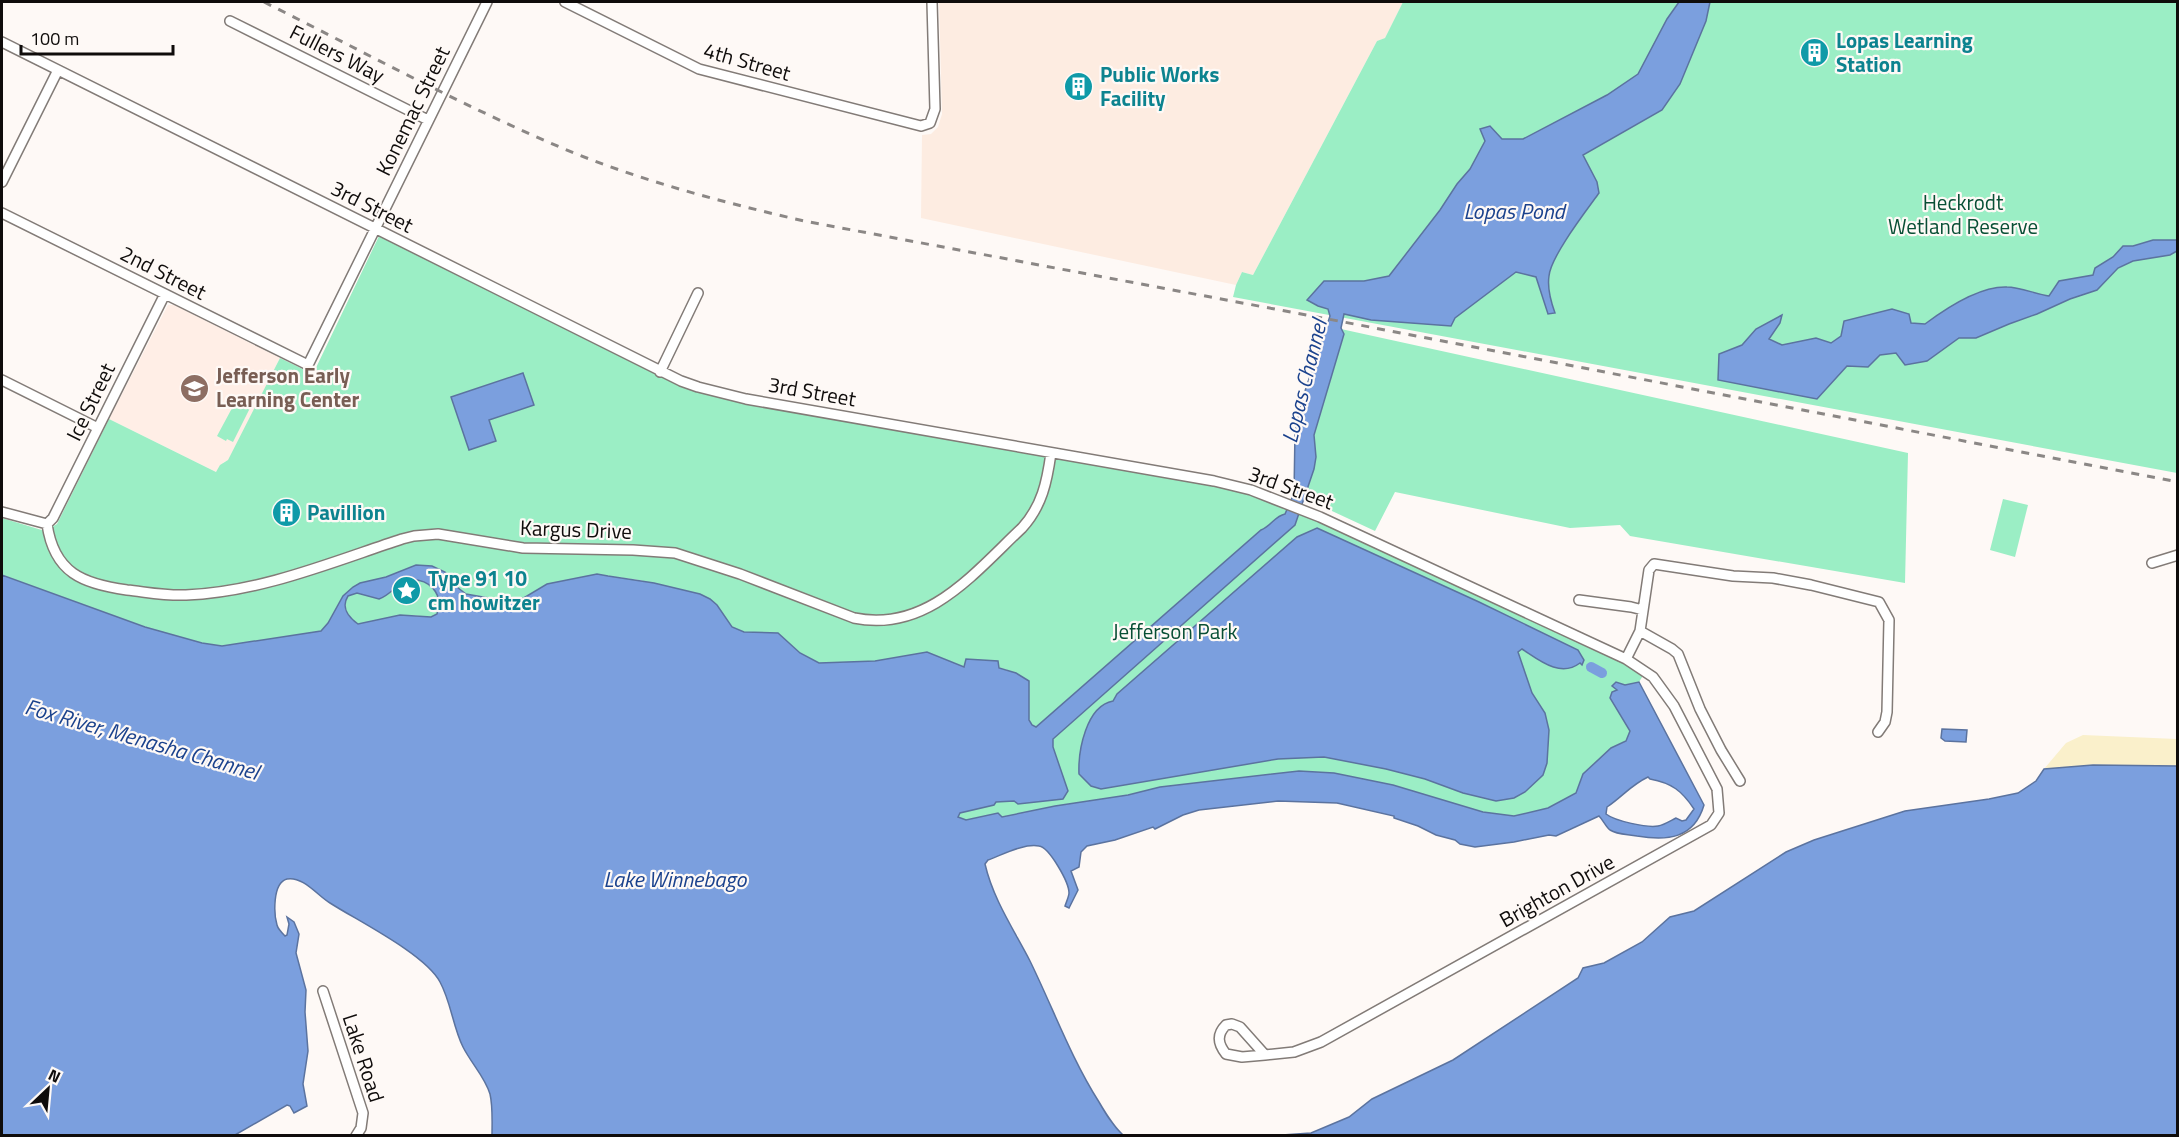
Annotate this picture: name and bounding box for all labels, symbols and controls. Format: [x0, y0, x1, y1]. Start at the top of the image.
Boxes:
street label: Fullers Way [284, 16, 390, 91]
scale bar [21, 18, 172, 56]
place label: Lopas Learning Station [1836, 24, 1973, 80]
text: 100 m [30, 25, 79, 52]
street label: 4th Street [700, 33, 795, 89]
building icon: Lopas Learning Station [1799, 37, 1831, 69]
street label: Konemac Street [367, 40, 458, 181]
place label: Public Works Facility [1100, 58, 1219, 114]
building icon: Public Works Facility [1063, 71, 1095, 103]
street label: 3rd Street [326, 172, 420, 241]
park label: Heckrodt Wetland Reserve [1888, 186, 2038, 242]
water label: Lopas Pond [1463, 194, 1568, 228]
street label: 2nd Street [115, 237, 213, 308]
water label: Lopas Channel [1272, 313, 1336, 446]
street label: Ice Street [57, 356, 123, 446]
place label: Jefferson Early Learning Center [216, 359, 360, 415]
street label: 3rd Street [766, 368, 859, 415]
school or university icon: Jefferson Early Learning Center [179, 372, 211, 404]
street label: 3rd Street [1244, 457, 1339, 517]
place label: Pavillion [307, 496, 385, 528]
building icon: Pavillion [270, 497, 302, 529]
street label: Kargus Drive [520, 511, 632, 547]
place label: Type 91 10 cm howitzer [428, 562, 540, 618]
place icon: Type 91 10 cm howitzer [391, 575, 423, 607]
park label: Jefferson Park [1112, 615, 1238, 647]
water label: Fox River, Menasha Channel [21, 689, 265, 789]
street label: Brighton Drive [1493, 845, 1620, 935]
water label: Lake Winnebago [604, 862, 748, 896]
street label: Lake Road [335, 1009, 393, 1106]
north arrow [18, 1059, 78, 1119]
text: N [44, 1062, 65, 1089]

